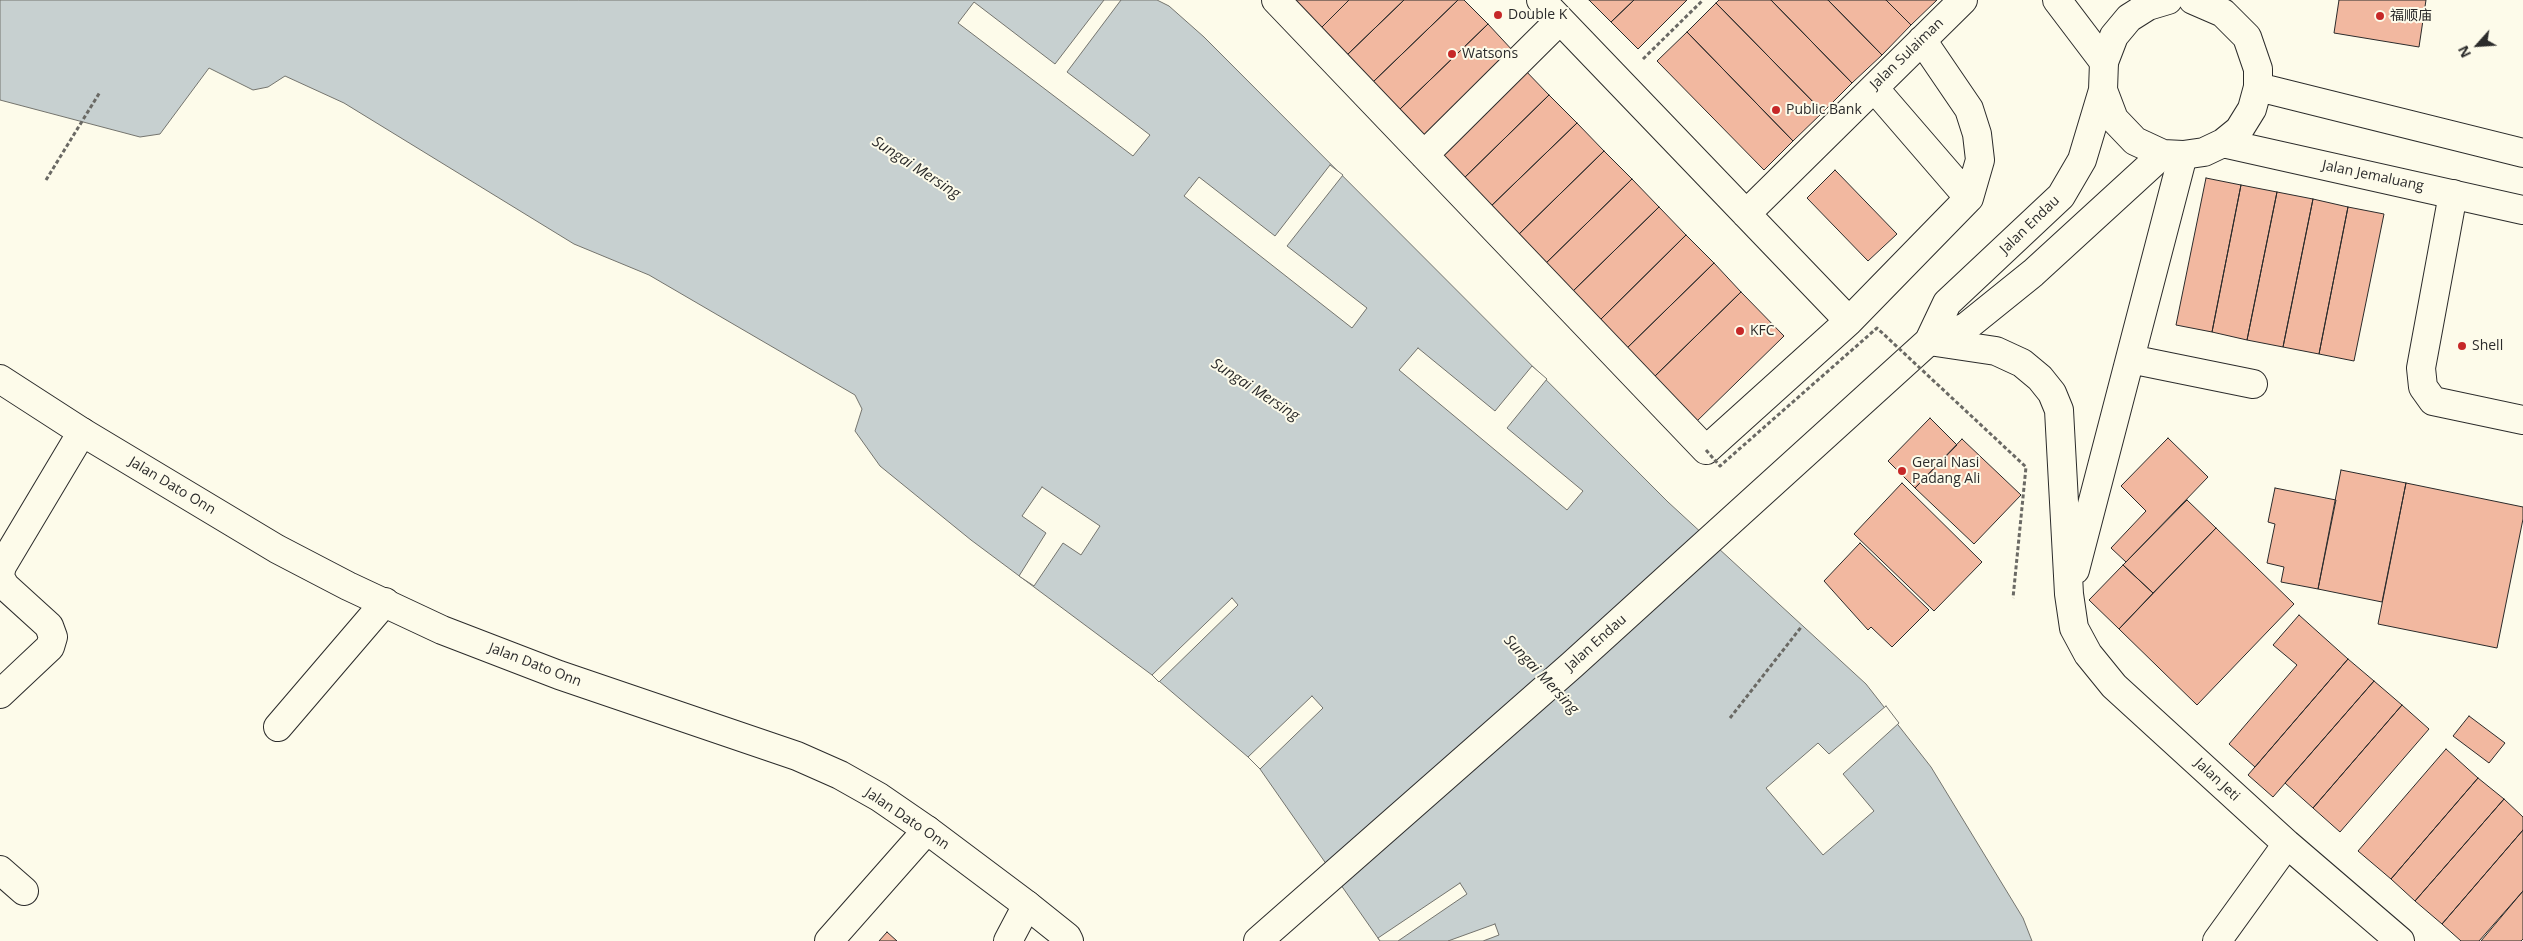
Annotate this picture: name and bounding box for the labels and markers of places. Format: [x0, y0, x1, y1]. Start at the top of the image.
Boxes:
place label: Double K [1508, 7, 1567, 23]
place label: 福顺庙 [2390, 8, 2432, 24]
marker: Double K [1492, 9, 1504, 21]
marker: 福顺庙 [2374, 10, 2386, 22]
place label: Watsons [1462, 46, 1518, 62]
marker: Watsons [1446, 48, 1458, 60]
place label: Public Bank [1786, 102, 1862, 118]
marker: Public Bank [1770, 104, 1782, 116]
place label: KFC [1750, 323, 1775, 339]
marker: KFC [1734, 325, 1746, 337]
place label: Shell [2472, 338, 2503, 354]
marker: Shell [2456, 340, 2468, 352]
place label: Gerai Nasi Padang Ali [1912, 455, 1980, 488]
marker: Gerai Nasi Padang Ali [1896, 465, 1908, 477]

